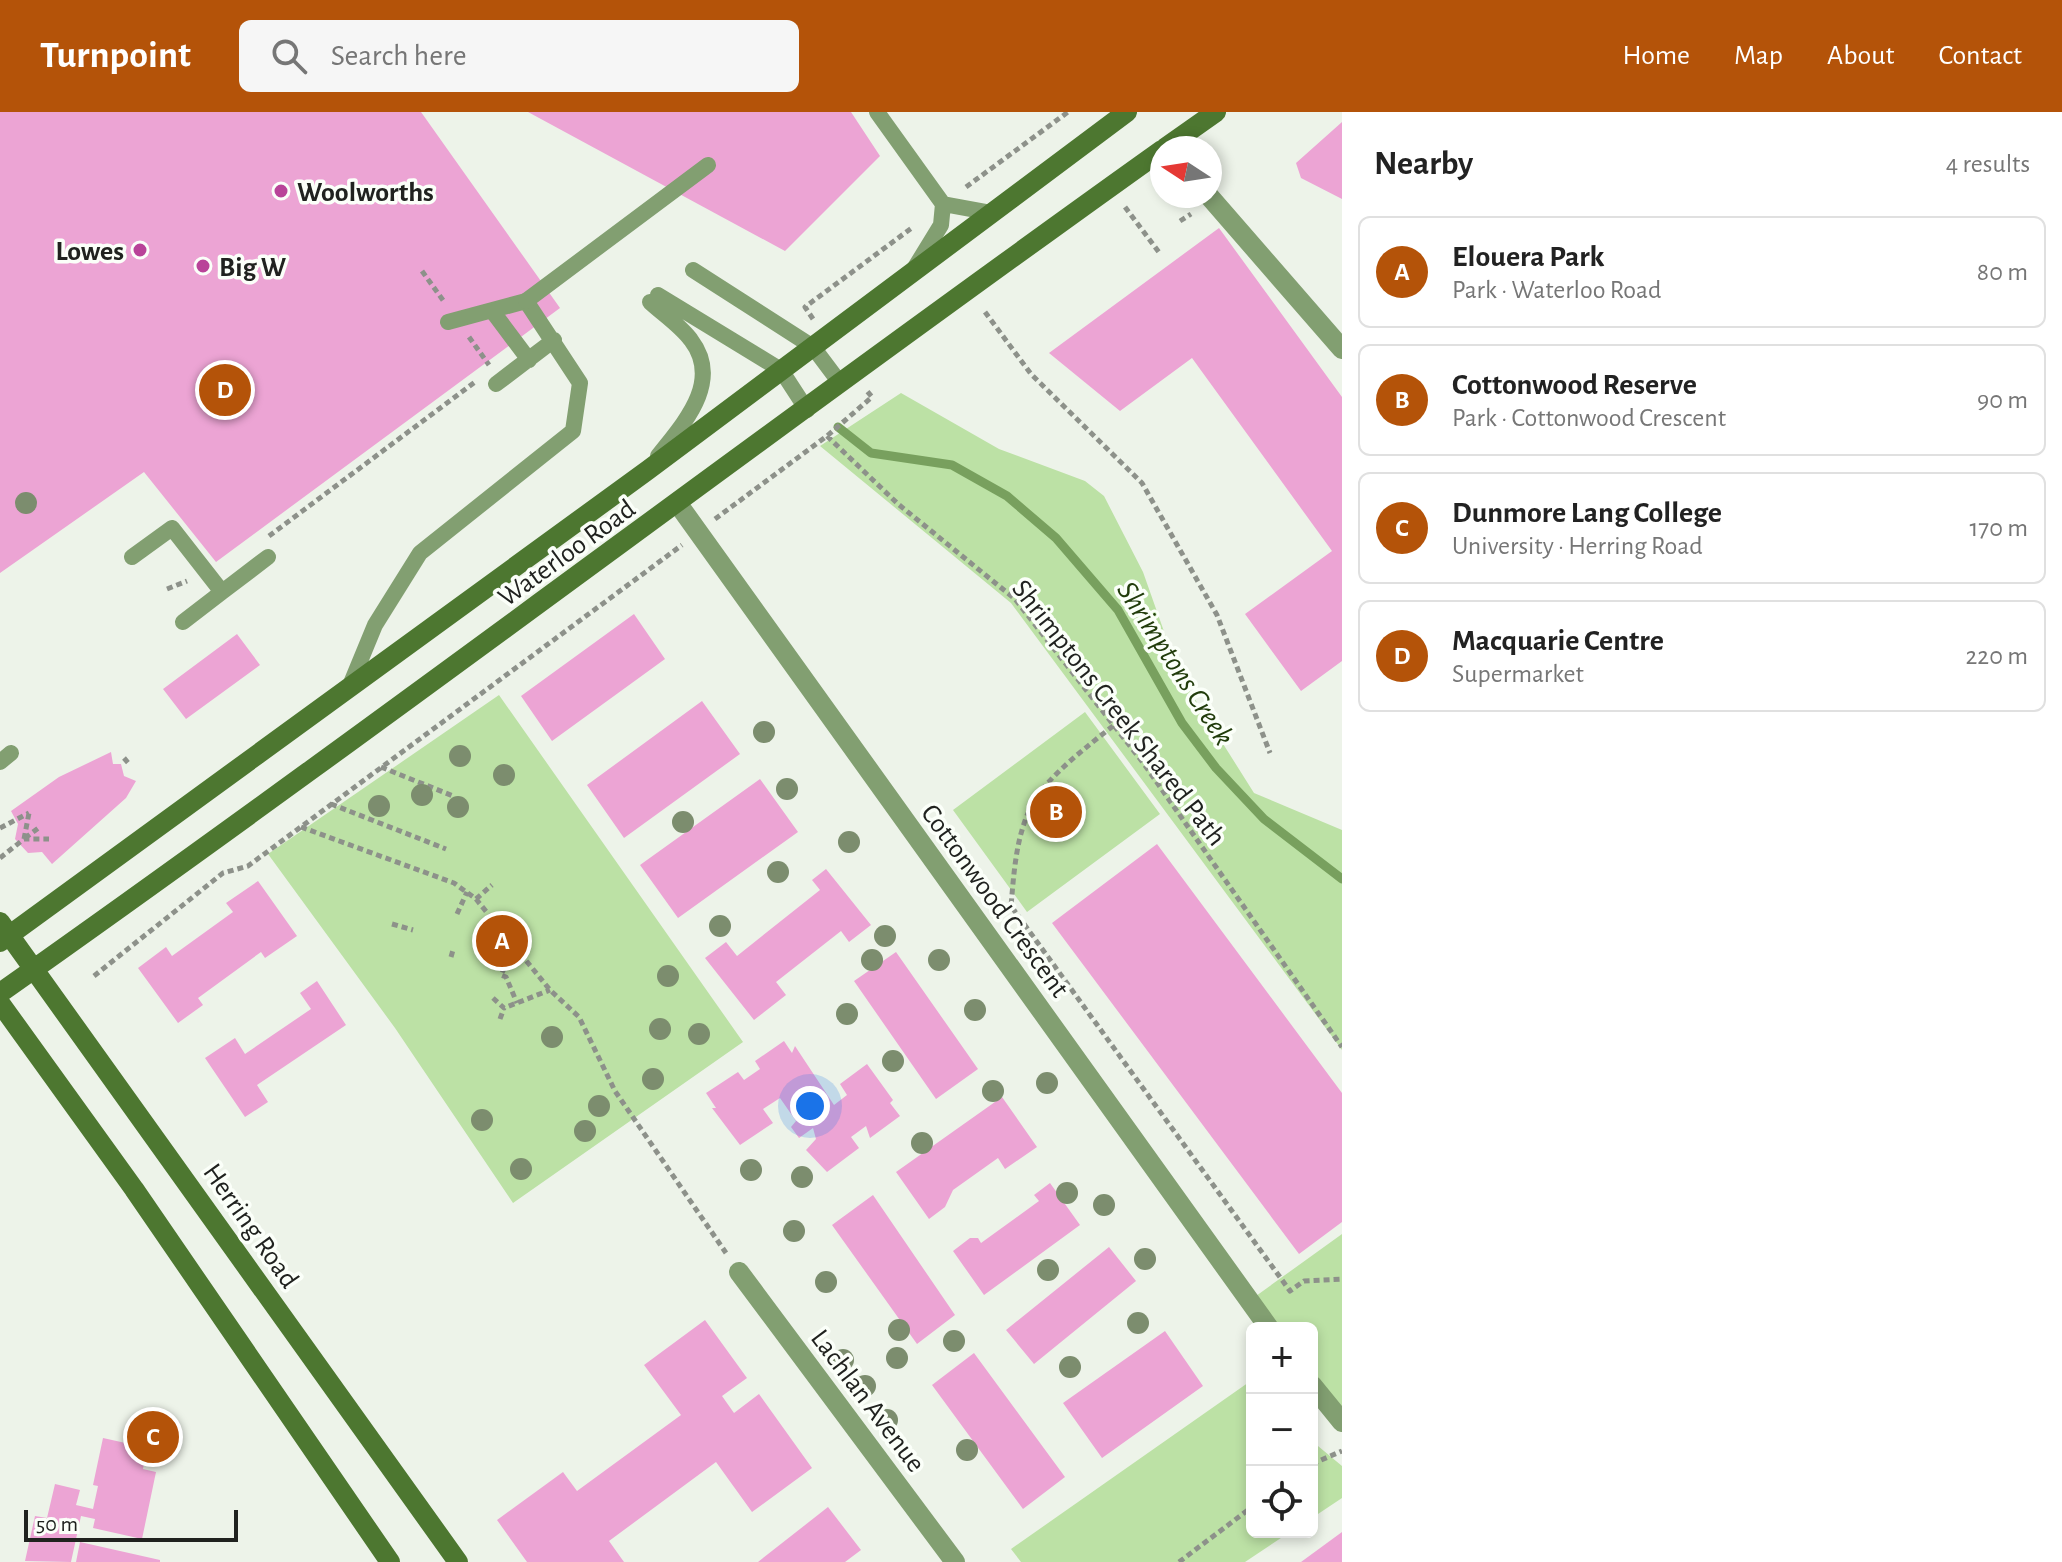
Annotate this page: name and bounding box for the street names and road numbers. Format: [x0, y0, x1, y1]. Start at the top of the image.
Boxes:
street label: Waterloo Road [494, 495, 641, 612]
street label: Shrimptons Creek Shared Path [1006, 575, 1231, 851]
street label: Cottonwood Crescent [915, 799, 1074, 1003]
street label: Herring Road [197, 1159, 303, 1293]
street label: Lachlan Avenue [805, 1325, 930, 1478]

